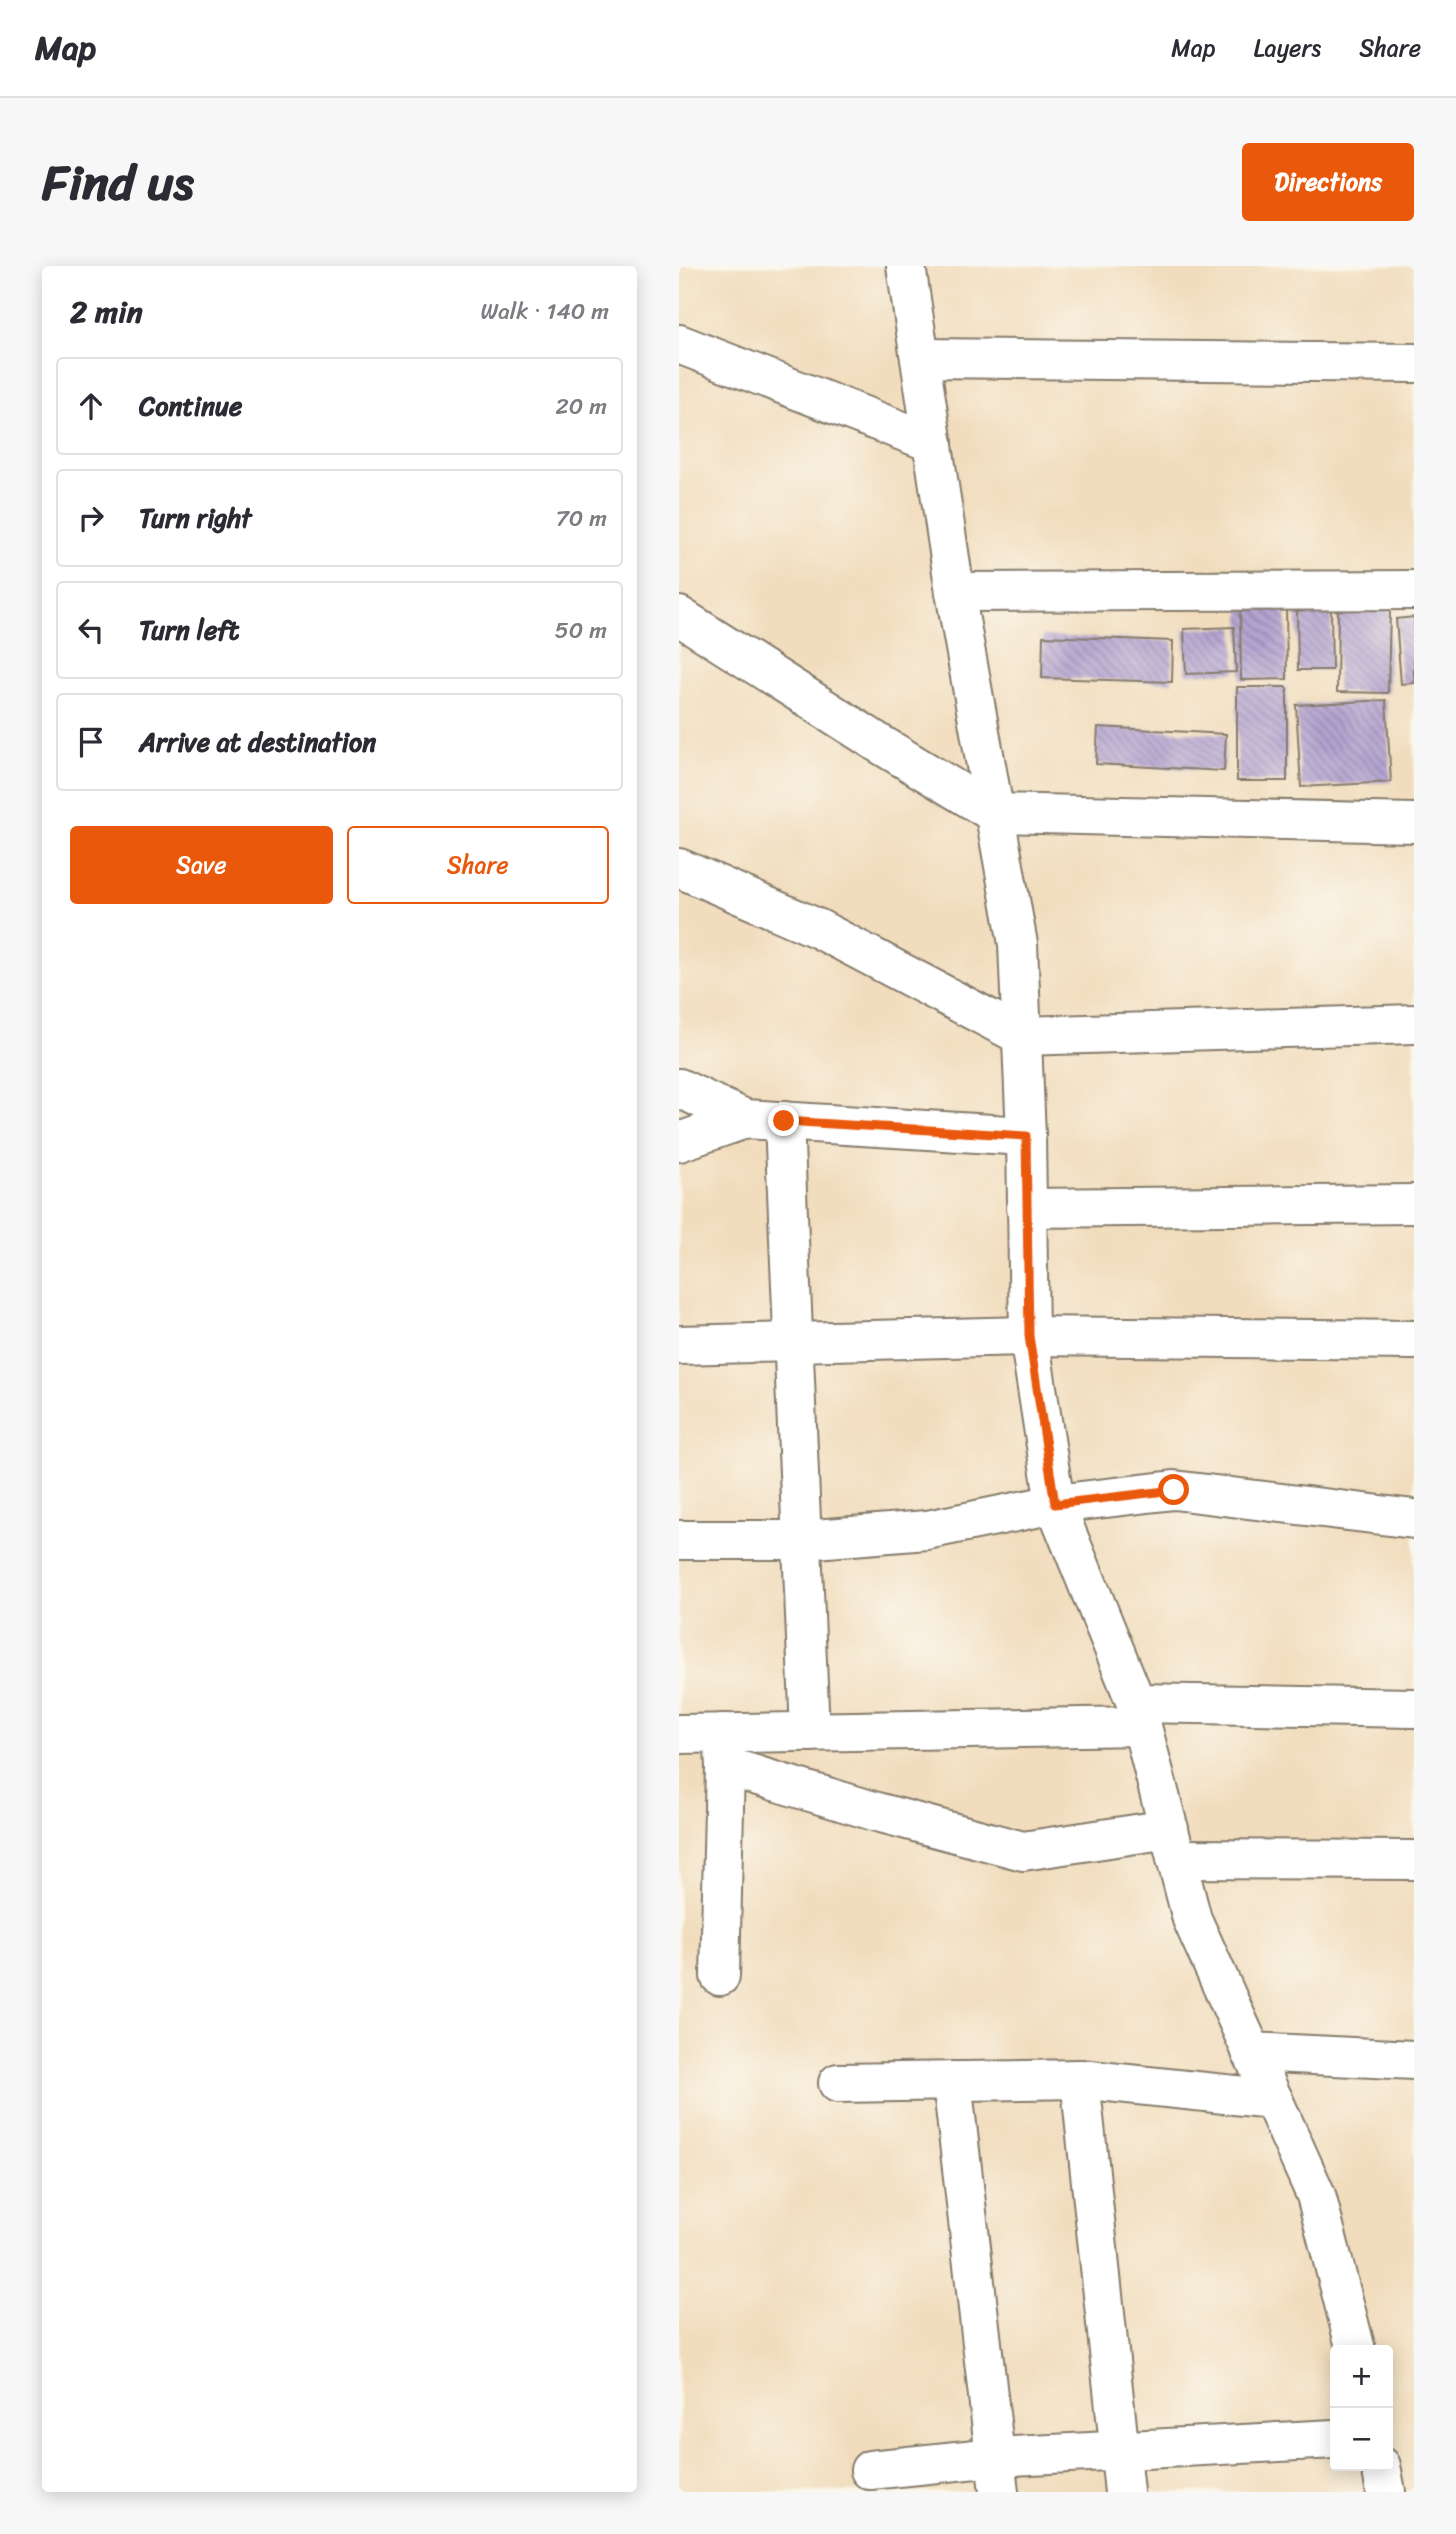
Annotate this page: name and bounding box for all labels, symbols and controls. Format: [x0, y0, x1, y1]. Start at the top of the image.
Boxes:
text: Map [35, 19, 96, 77]
text: Map [1171, 27, 1216, 69]
text: Layers [1254, 27, 1321, 69]
text: Share [1359, 27, 1421, 69]
text: Find us [42, 139, 194, 226]
button: Directions [1242, 143, 1414, 221]
text: 2 min [70, 285, 143, 339]
text: Walk · 140 m [480, 291, 609, 332]
text: Continue [139, 383, 242, 429]
text: 20 m [556, 386, 607, 427]
icon: ahead [72, 387, 110, 425]
text: Turn right [139, 495, 252, 541]
text: 70 m [556, 498, 607, 539]
icon: right [72, 499, 110, 537]
text: Turn left [139, 607, 239, 653]
text: 50 m [555, 610, 607, 651]
icon: left [72, 611, 110, 649]
text: Arrive at destination [139, 719, 376, 765]
icon: arrive [72, 723, 110, 761]
button: Save [70, 826, 333, 904]
button: Share [347, 826, 609, 904]
route end [768, 1105, 799, 1136]
route start [1158, 1474, 1189, 1505]
map controls [1330, 2345, 1393, 2471]
button: + [1330, 2345, 1393, 2408]
button: − [1330, 2408, 1393, 2471]

